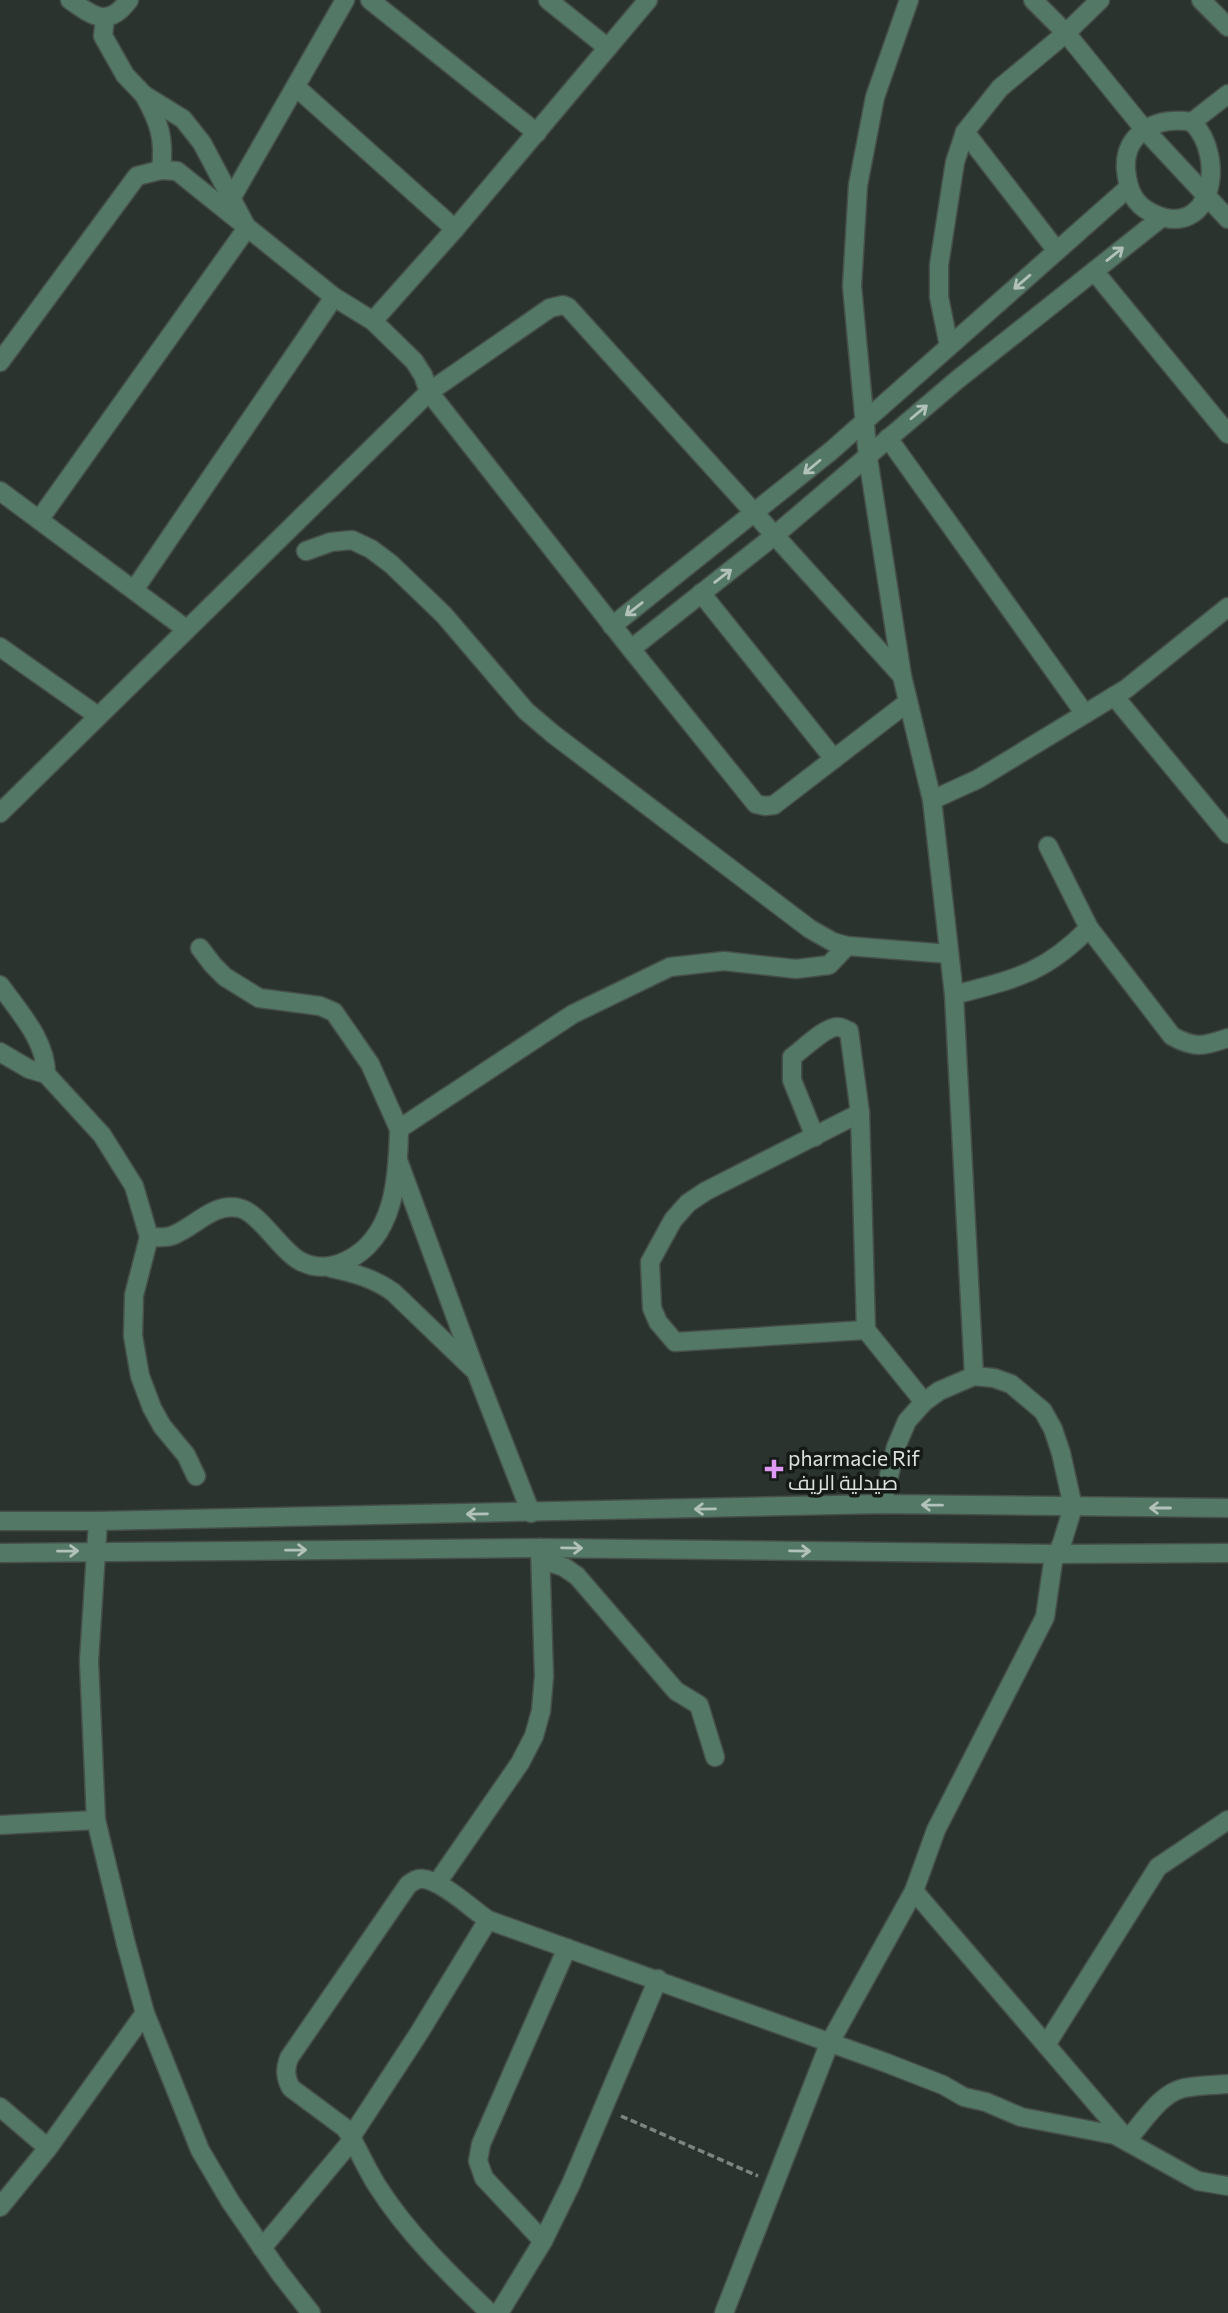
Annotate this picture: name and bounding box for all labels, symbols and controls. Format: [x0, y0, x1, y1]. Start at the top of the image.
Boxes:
one-way arrow [1106, 247, 1124, 262]
one-way arrow [1013, 273, 1031, 289]
one-way arrow [909, 404, 927, 420]
one-way arrow [803, 459, 821, 475]
one-way arrow [713, 569, 732, 584]
one-way arrow [625, 601, 644, 616]
place label: pharmacie Rif صيدلية الريف [788, 1445, 920, 1495]
marker: pharmacie Rif صيدلية الريف [766, 1461, 782, 1477]
one-way arrow [921, 1498, 944, 1512]
one-way arrow [1149, 1501, 1172, 1515]
one-way arrow [694, 1502, 717, 1515]
one-way arrow [466, 1507, 489, 1520]
one-way arrow [560, 1541, 583, 1555]
one-way arrow [284, 1543, 307, 1557]
one-way arrow [56, 1544, 79, 1558]
one-way arrow [788, 1544, 811, 1558]

